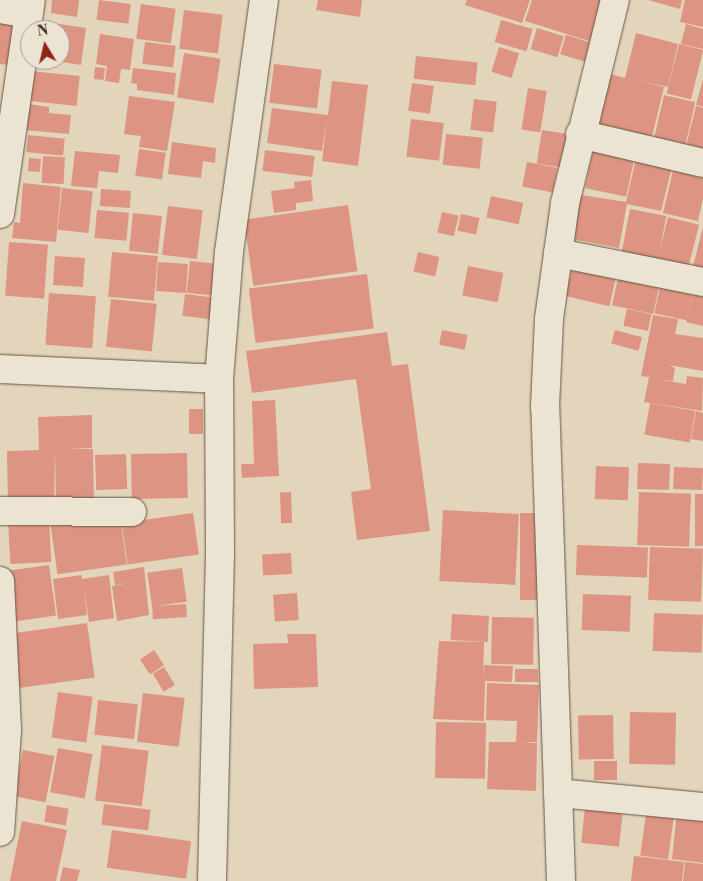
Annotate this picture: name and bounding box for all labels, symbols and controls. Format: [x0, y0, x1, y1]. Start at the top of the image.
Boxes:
north arrow [20, 20, 70, 70]
text: N [36, 21, 50, 41]

